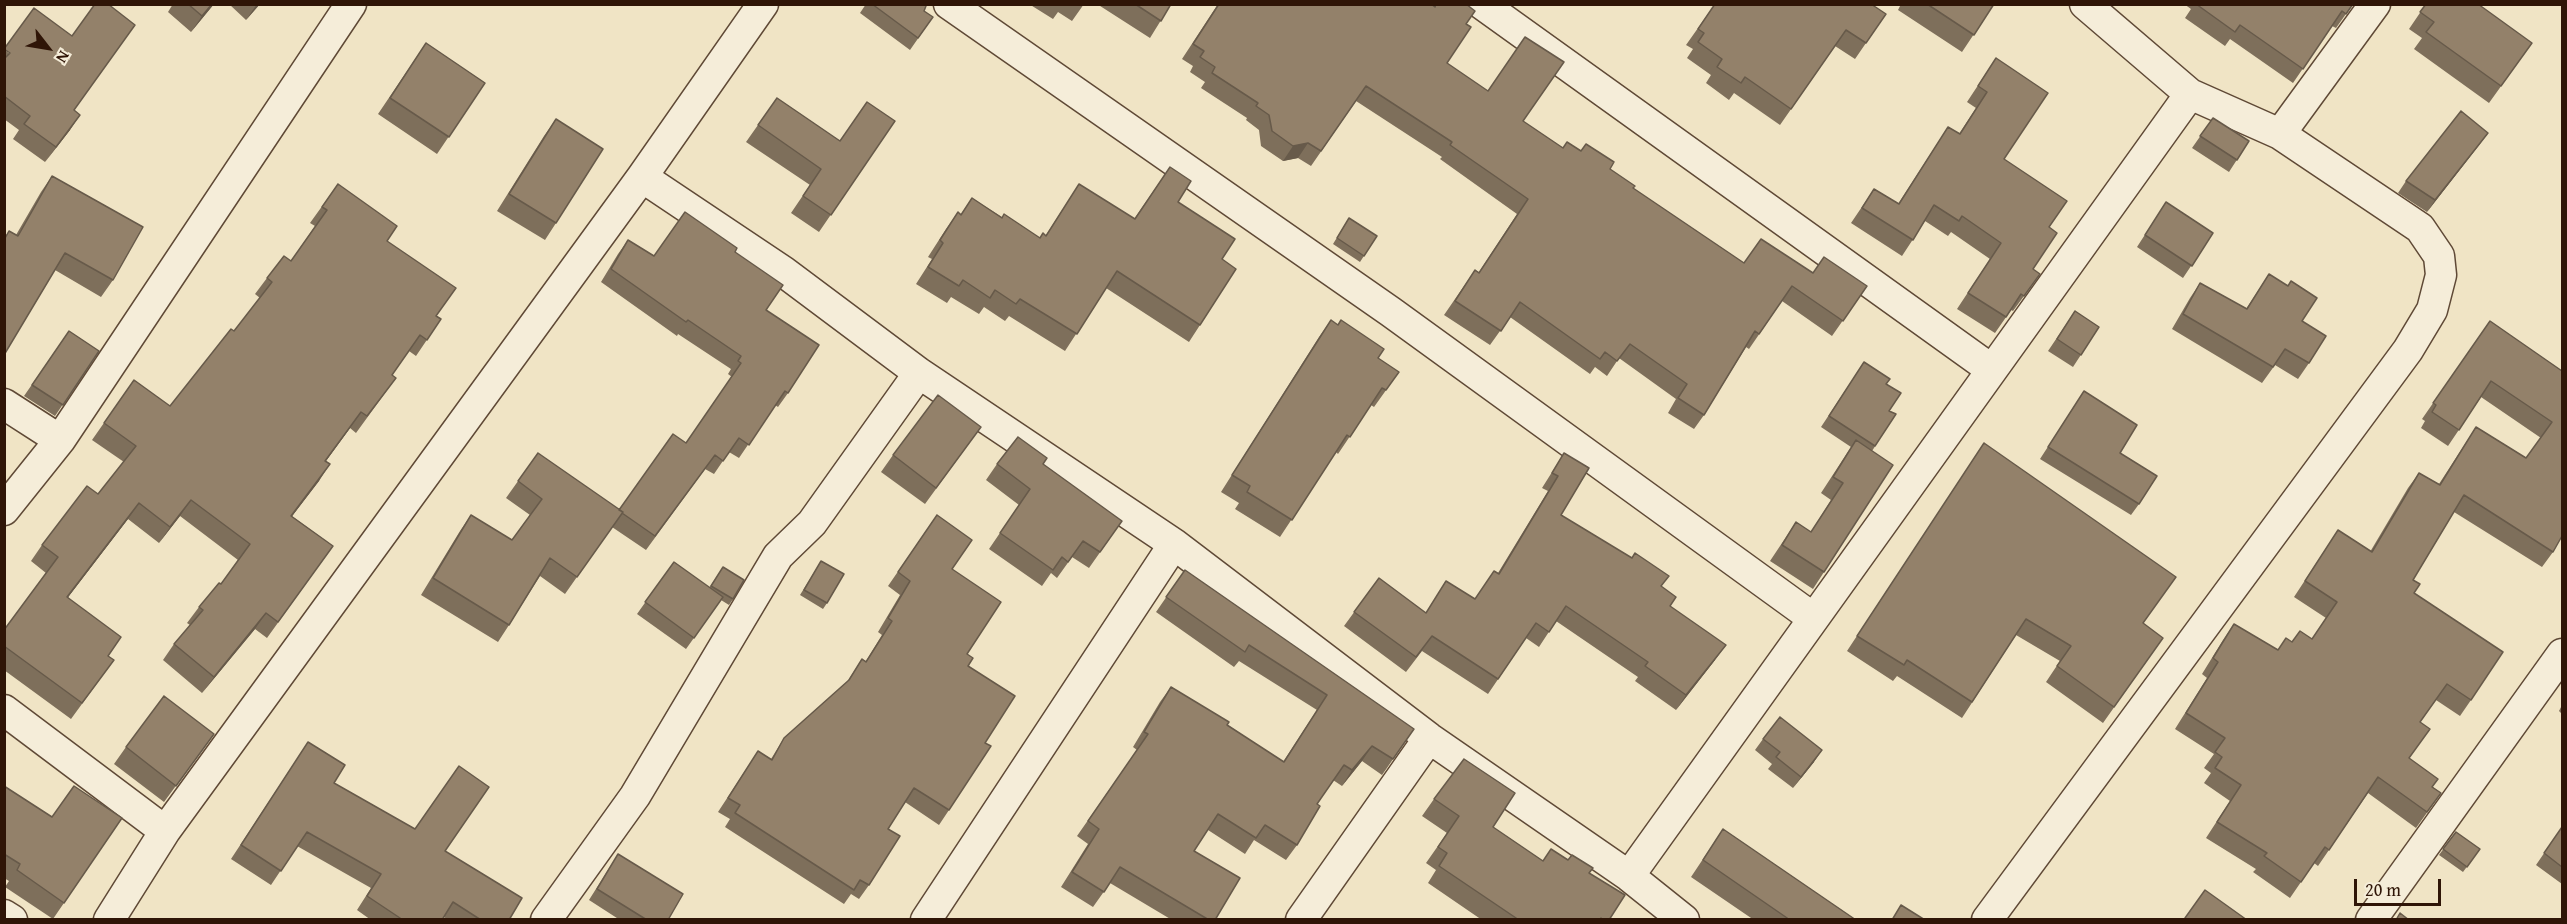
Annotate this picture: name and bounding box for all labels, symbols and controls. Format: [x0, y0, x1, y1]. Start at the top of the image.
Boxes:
north arrow [18, 18, 78, 78]
text: N [50, 46, 76, 68]
scale bar [2357, 867, 2444, 905]
text: 20 m [2365, 876, 2401, 903]

